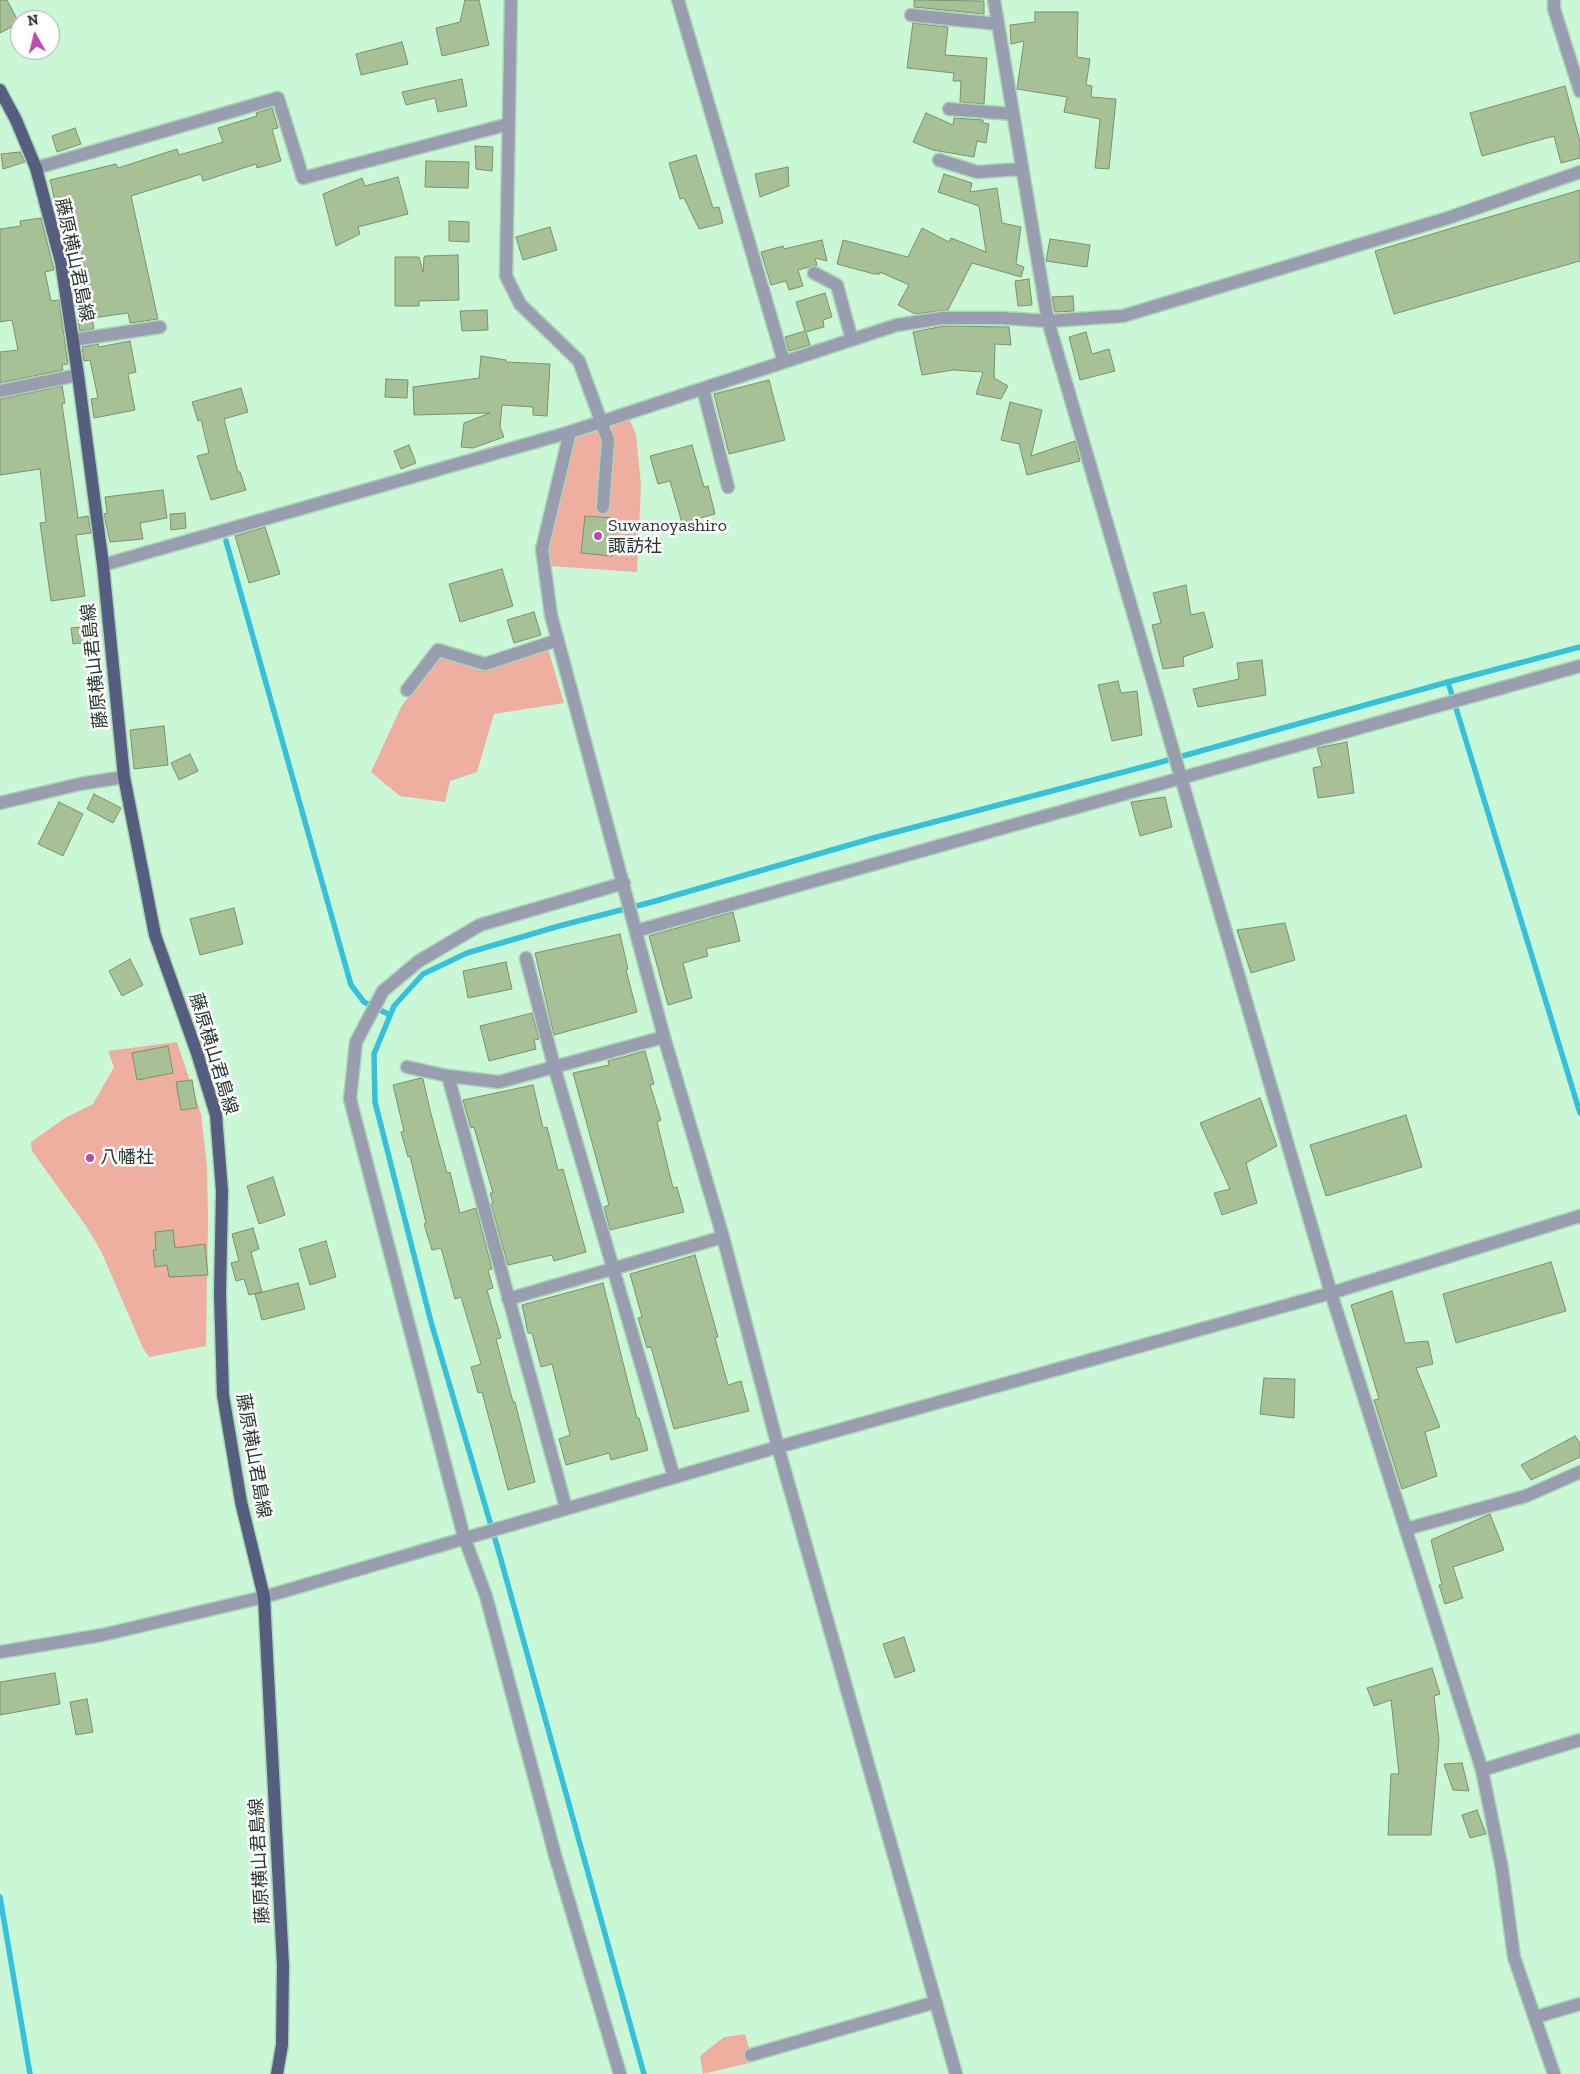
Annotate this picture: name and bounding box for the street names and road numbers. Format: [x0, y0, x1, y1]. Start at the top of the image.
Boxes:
street label: 藤原横山君島線 [50, 196, 98, 324]
street label: 藤原横山君島線 [78, 602, 112, 730]
street label: 藤原横山君島線 [184, 991, 242, 1117]
street label: 藤原横山君島線 [231, 1392, 275, 1520]
street label: 藤原横山君島線 [246, 1798, 274, 1924]

